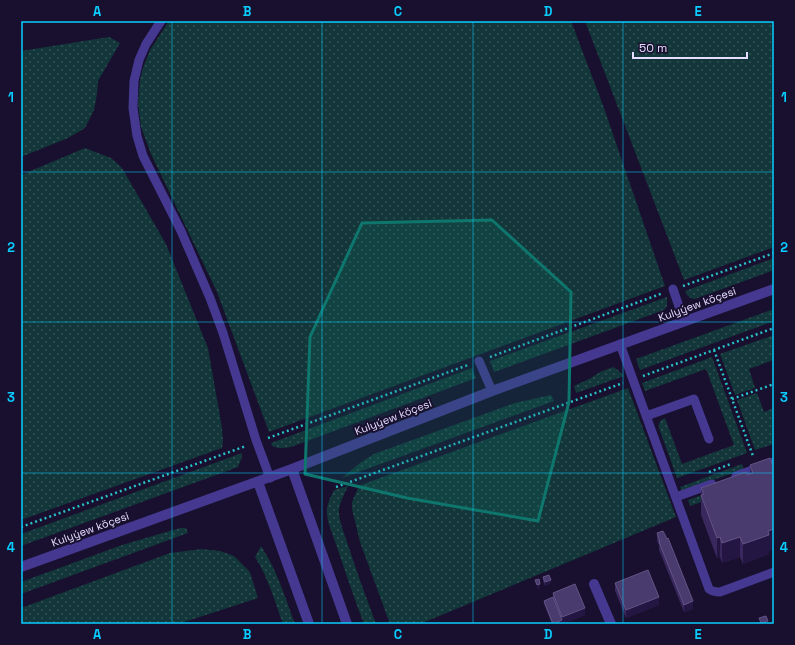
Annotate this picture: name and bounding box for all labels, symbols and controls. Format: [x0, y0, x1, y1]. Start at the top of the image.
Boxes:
text: A [93, 3, 102, 20]
text: B [243, 3, 252, 20]
text: C [394, 3, 402, 20]
text: D [544, 3, 553, 20]
text: E [694, 3, 702, 20]
scale bar [633, 34, 747, 60]
text: 50 m [639, 40, 667, 56]
text: 1 [8, 89, 14, 106]
text: 1 [781, 89, 787, 106]
text: 2 [7, 239, 15, 256]
text: 2 [780, 239, 788, 256]
street label: Kulyýew köçesi [656, 283, 738, 325]
text: 3 [7, 389, 15, 406]
text: 3 [780, 389, 788, 406]
street label: Kulyýew köçesi [352, 396, 434, 438]
street label: Kulyýew köçesi [49, 508, 131, 550]
text: 4 [7, 539, 15, 556]
text: 4 [780, 539, 788, 556]
text: A [93, 626, 102, 643]
text: B [243, 626, 252, 643]
text: C [394, 626, 402, 643]
text: D [544, 626, 553, 643]
text: E [694, 626, 702, 643]

